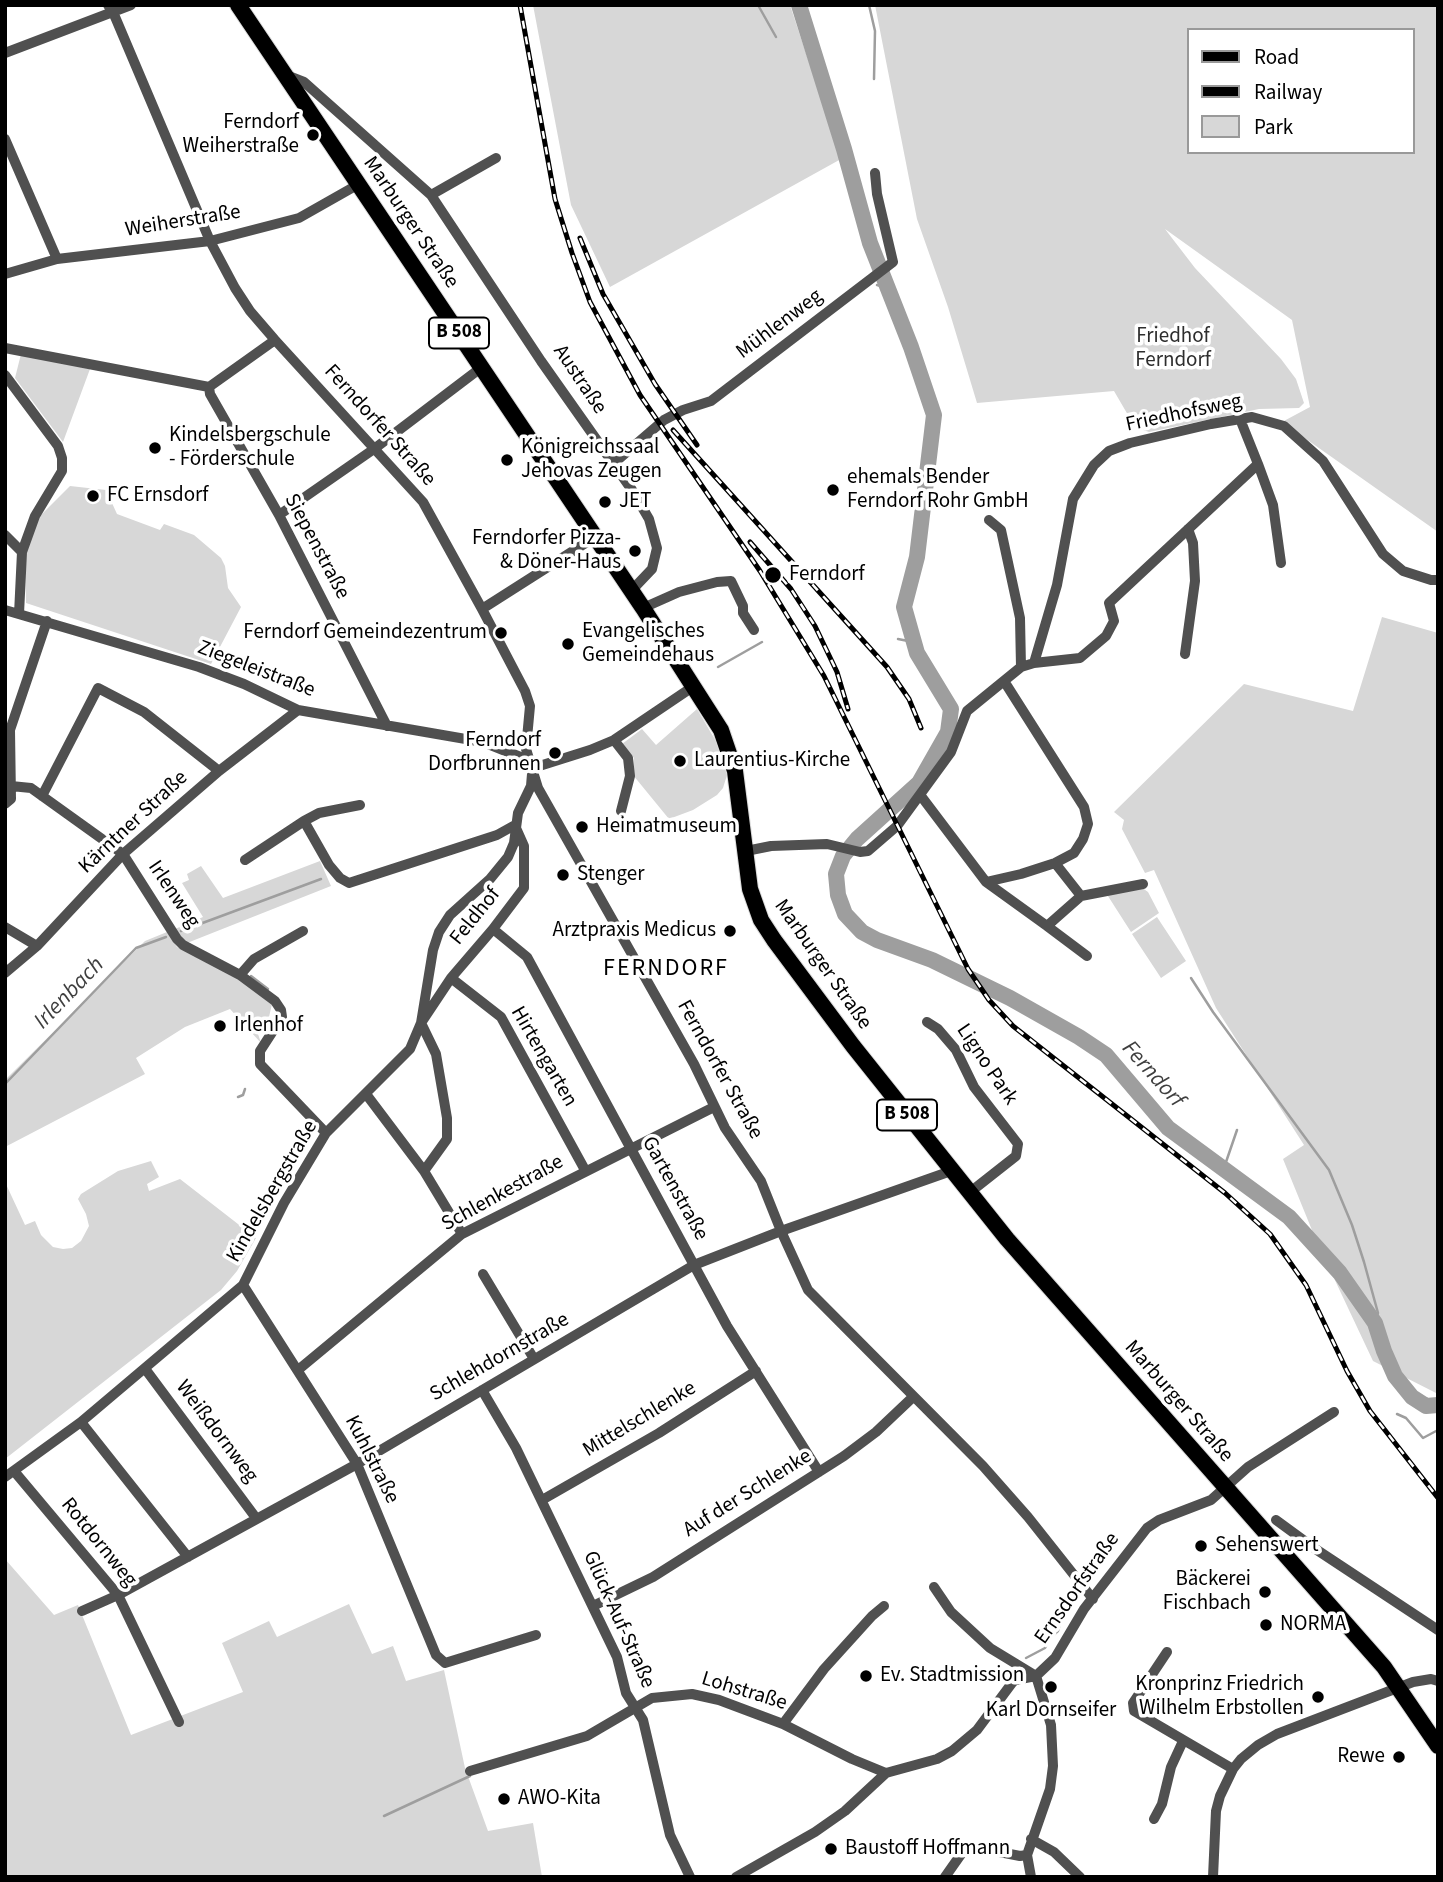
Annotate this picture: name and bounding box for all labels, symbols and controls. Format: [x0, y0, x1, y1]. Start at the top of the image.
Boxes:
legend [1188, 28, 1415, 154]
text: Road [1254, 42, 1299, 72]
text: Railway [1254, 77, 1322, 107]
place label: Ferndorf Weiherstraße [182, 110, 299, 160]
text: Park [1254, 112, 1293, 142]
marker: Ferndorf Weiherstraße [305, 127, 321, 143]
street label: Marburger Straße [357, 152, 463, 294]
street label: Weiherstraße [123, 200, 243, 244]
street label: Mühlenweg [732, 284, 828, 366]
road number: B 508 [429, 318, 489, 348]
park label: Friedhof Ferndorf [1135, 324, 1211, 374]
street label: Austraße [547, 341, 611, 419]
street label: Ferndorfer Straße [318, 360, 440, 492]
street label: Friedhofsweg [1124, 389, 1244, 439]
place label: Kindelsbergschule - Förderschule [169, 423, 331, 473]
place label: Königreichssaal Jehovas Zeugen [521, 435, 662, 485]
marker: Kindelsbergschule - Förderschule [147, 440, 163, 456]
marker: Königreichssaal Jehovas Zeugen [499, 452, 515, 468]
place label: ehemals Bender Ferndorf Rohr GmbH [847, 465, 1029, 515]
marker: ehemals Bender Ferndorf Rohr GmbH [825, 482, 841, 498]
place label: FC Ernsdorf [107, 483, 208, 509]
marker: FC Ernsdorf [85, 488, 101, 504]
place label: JET [619, 489, 651, 515]
street label: Siepenstraße [278, 490, 354, 604]
marker: JET [597, 494, 613, 510]
place label: Ferndorfer Pizza- & Döner-Haus [472, 526, 621, 576]
marker: Ferndorfer Pizza- & Döner-Haus [627, 543, 643, 559]
place label: Ferndorf [789, 562, 865, 588]
marker: Ferndorf [763, 565, 783, 585]
place label: Evangelisches Gemeindehaus [582, 619, 714, 669]
place label: Ferndorf Gemeindezentrum [243, 620, 487, 646]
marker: Ferndorf Gemeindezentrum [493, 625, 509, 641]
street label: Ziegeleistraße [194, 636, 318, 704]
marker: Evangelisches Gemeindehaus [560, 636, 576, 652]
place label: Ferndorf Dorfbrunnen [428, 728, 541, 778]
marker: Ferndorf Dorfbrunnen [547, 745, 563, 761]
place label: Laurentius-Kirche [694, 748, 850, 774]
marker: Laurentius-Kirche [672, 753, 688, 769]
street label: Kärntner Straße [74, 766, 194, 880]
place label: Heimatmuseum [596, 814, 737, 840]
marker: Heimatmuseum [574, 819, 590, 835]
street label: Irlenweg [141, 857, 205, 933]
place label: Stenger [577, 862, 644, 888]
marker: Stenger [555, 867, 571, 883]
street label: Feldhof [445, 883, 507, 951]
street label: Marburger Straße [768, 895, 876, 1035]
place label: Arztpraxis Medicus [553, 918, 716, 944]
marker: Arztpraxis Medicus [722, 923, 738, 939]
water label: Irlenbach [29, 952, 111, 1036]
district label: FERNDORF [604, 956, 728, 984]
street label: Ferndorfer Straße [670, 996, 768, 1144]
street label: Hirtengarten [504, 1002, 582, 1112]
place label: Irlenhof [234, 1013, 303, 1039]
marker: Irlenhof [212, 1018, 228, 1034]
street label: Ligno Park [950, 1020, 1022, 1110]
water label: Ferndorf [1115, 1036, 1189, 1114]
road number: B 508 [877, 1100, 937, 1130]
street label: Kindelsbergstraße [222, 1116, 324, 1268]
street label: Gartenstraße [635, 1133, 713, 1245]
street label: Schlenkestraße [438, 1150, 568, 1238]
street label: Schlehdornstraße [426, 1308, 574, 1408]
street label: Marburger Straße [1118, 1336, 1238, 1468]
street label: Weißdornweg [169, 1376, 263, 1488]
street label: Mittelschlenke [579, 1376, 701, 1464]
street label: Kuhlstraße [338, 1412, 404, 1508]
street label: Auf der Schlenke [679, 1445, 817, 1543]
street label: Rotdornweg [54, 1493, 142, 1593]
street label: Ernsdorfstraße [1030, 1528, 1126, 1650]
place label: Sehenswert [1215, 1533, 1319, 1559]
marker: Sehenswert [1193, 1538, 1209, 1554]
street label: Glück-Auf-Straße [576, 1547, 660, 1693]
place label: Bäckerei Fischbach [1163, 1567, 1251, 1617]
marker: Bäckerei Fischbach [1257, 1584, 1273, 1600]
place label: NORMA [1280, 1612, 1346, 1638]
marker: NORMA [1258, 1617, 1274, 1633]
place label: Ev. Stadtmission [880, 1663, 1024, 1689]
street label: Lohstraße [698, 1667, 790, 1717]
marker: Ev. Stadtmission [858, 1668, 874, 1684]
place label: Kronprinz Friedrich Wilhelm Erbstollen [1135, 1672, 1304, 1722]
marker: Karl Dornseifer [1043, 1679, 1059, 1695]
marker: Kronprinz Friedrich Wilhelm Erbstollen [1310, 1689, 1326, 1705]
place label: Karl Dornseifer [986, 1698, 1116, 1724]
place label: Rewe [1337, 1744, 1385, 1770]
marker: Rewe [1391, 1749, 1407, 1765]
place label: AWO-Kita [518, 1786, 601, 1812]
marker: AWO-Kita [496, 1791, 512, 1807]
place label: Baustoff Hoffmann [845, 1836, 1010, 1862]
marker: Baustoff Hoffmann [823, 1841, 839, 1857]

